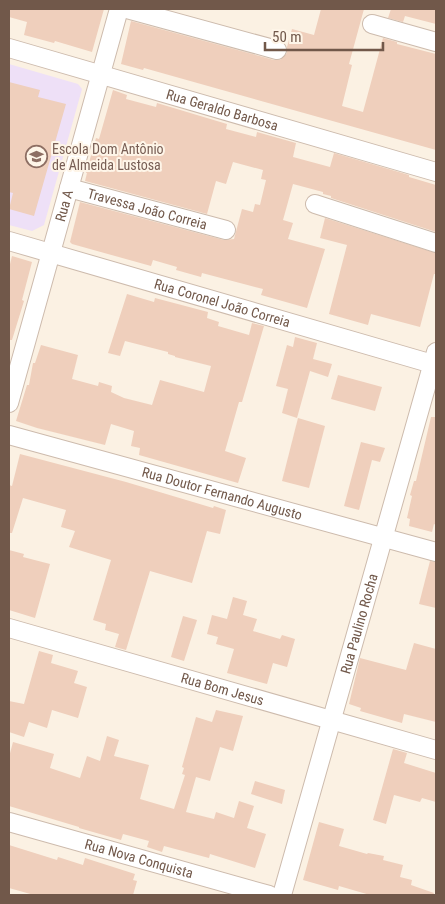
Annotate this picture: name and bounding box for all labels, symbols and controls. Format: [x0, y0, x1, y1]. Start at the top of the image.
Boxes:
scale bar [265, 20, 382, 52]
text: 50 m [272, 28, 302, 46]
street label: Rua Geraldo Barbosa [164, 86, 280, 134]
place label: Escola Dom Antônio de Almeida Lustosa [52, 141, 164, 173]
school or university icon: Escola Dom Antônio de Almeida Lustosa [24, 145, 48, 169]
street label: Travessa João Correia [86, 185, 209, 233]
street label: Rua A [52, 188, 76, 223]
street label: Rua Coronel João Correia [152, 276, 292, 330]
street label: Rua Doutor Fernando Augusto [140, 464, 304, 523]
street label: Rua Paulino Rocha [337, 572, 381, 676]
street label: Rua Bom Jesus [179, 670, 266, 708]
street label: Rua Nova Conquista [83, 836, 195, 881]

